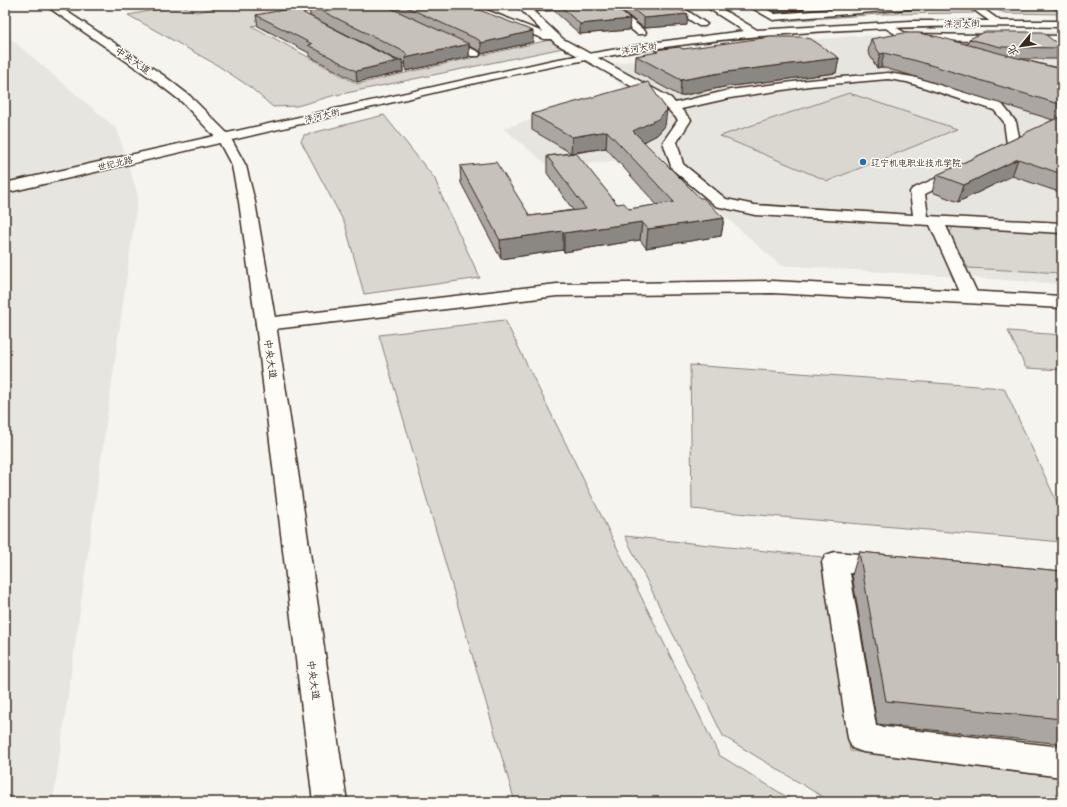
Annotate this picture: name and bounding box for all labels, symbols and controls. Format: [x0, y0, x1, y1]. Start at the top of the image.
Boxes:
street label: 洋河大街 [944, 17, 980, 29]
north arrow [1001, 26, 1041, 66]
street label: 洋河大街 [620, 40, 658, 56]
street label: 中央大道 [113, 43, 153, 77]
text: 北 [1003, 43, 1021, 60]
street label: 洋河大街 [303, 106, 341, 124]
street label: 世纪北路 [96, 154, 134, 172]
marker: 辽宁机电职业技术学院 [858, 157, 868, 167]
place label: 辽宁机电职业技术学院 [871, 157, 961, 168]
street label: 中央大道 [261, 338, 281, 380]
street label: 中央大道 [304, 659, 324, 701]

